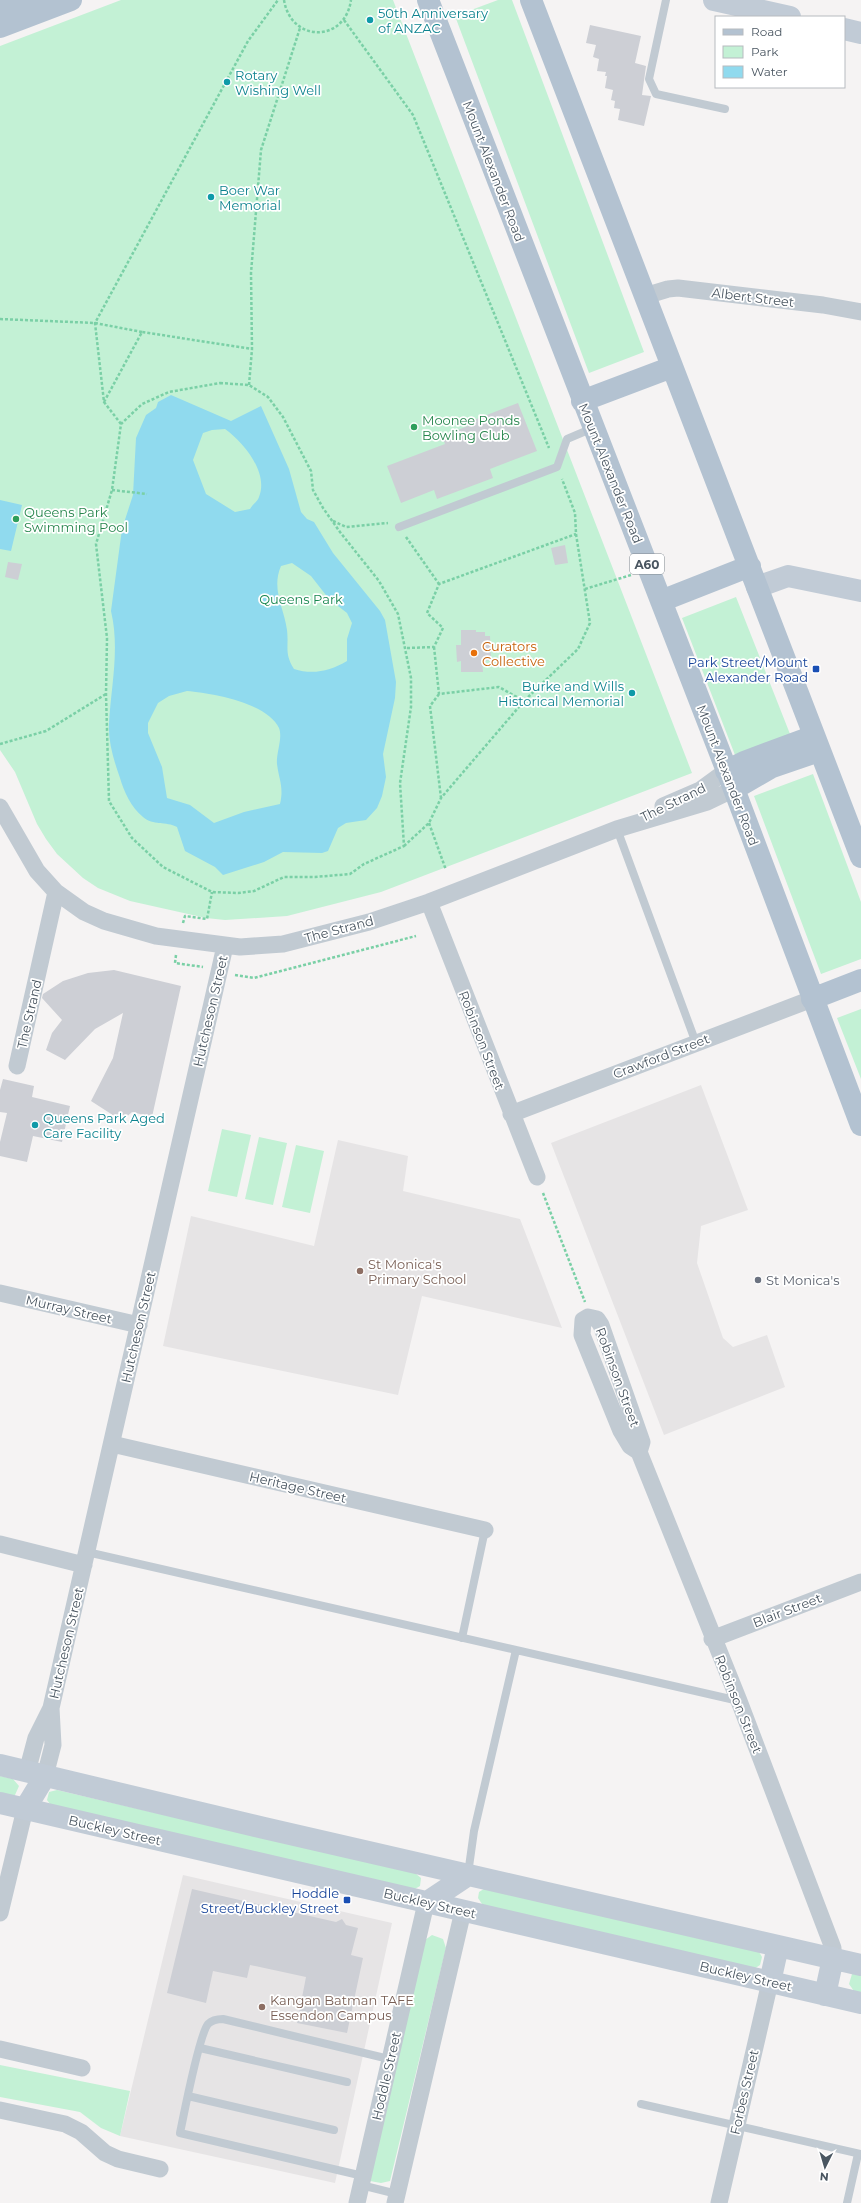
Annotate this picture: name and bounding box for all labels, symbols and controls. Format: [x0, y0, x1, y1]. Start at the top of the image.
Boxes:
place label: 50th Anniversary of ANZAC [378, 5, 489, 36]
marker: 50th Anniversary of ANZAC [365, 15, 375, 25]
legend [715, 16, 845, 88]
text: Road [751, 24, 782, 39]
text: Park [751, 44, 779, 59]
text: Water [751, 64, 788, 79]
place label: Rotary Wishing Well [235, 67, 321, 98]
marker: Rotary Wishing Well [222, 77, 232, 87]
street label: Mount Alexander Road [460, 98, 528, 244]
place label: Boer War Memorial [219, 182, 281, 213]
marker: Boer War Memorial [206, 192, 216, 202]
street label: Albert Street [711, 284, 795, 310]
street label: Mount Alexander Road [576, 401, 646, 545]
place label: Moonee Ponds Bowling Club [422, 412, 520, 443]
marker: Moonee Ponds Bowling Club [409, 422, 419, 432]
place label: Queens Park Swimming Pool [24, 504, 128, 535]
marker: Queens Park Swimming Pool [11, 514, 21, 524]
road number: A60 [630, 554, 664, 574]
park label: Queens Park [259, 591, 343, 607]
place label: Curators Collective [482, 638, 545, 669]
marker: Curators Collective [469, 648, 479, 658]
place label: Park Street/Mount Alexander Road [688, 654, 808, 685]
marker: Park Street/Mount Alexander Road [811, 664, 821, 674]
place label: Burke and Wills Historical Memorial [498, 678, 624, 709]
marker: Burke and Wills Historical Memorial [627, 688, 637, 698]
street label: Mount Alexander Road [694, 702, 762, 848]
street label: The Strand [638, 779, 708, 825]
street label: The Strand [303, 912, 375, 946]
street label: Hutcheson Street [189, 954, 231, 1068]
street label: The Strand [13, 978, 45, 1050]
street label: Robinson Street [456, 988, 508, 1092]
street label: Crawford Street [611, 1030, 711, 1082]
place label: Queens Park Aged Care Facility [43, 1110, 165, 1141]
marker: Queens Park Aged Care Facility [30, 1120, 40, 1130]
place label: St Monica's Primary School [368, 1256, 467, 1287]
marker: St Monica's Primary School [355, 1266, 365, 1276]
street label: Hutcheson Street [117, 1270, 159, 1384]
place label: St Monica's [766, 1272, 840, 1288]
marker: St Monica's [753, 1275, 763, 1285]
street label: Murray Street [24, 1291, 114, 1327]
street label: Robinson Street [593, 1325, 643, 1429]
street label: Heritage Street [248, 1468, 348, 1506]
street label: Hutcheson Street [45, 1586, 87, 1700]
street label: Blair Street [750, 1590, 824, 1630]
street label: Robinson Street [712, 1652, 766, 1756]
street label: Buckley Street [67, 1812, 163, 1848]
place label: Hoddle Street/Buckley Street [201, 1885, 339, 1916]
street label: Buckley Street [382, 1885, 478, 1921]
marker: Hoddle Street/Buckley Street [342, 1895, 352, 1905]
street label: Buckley Street [698, 1958, 794, 1994]
place label: Kangan Batman TAFE Essendon Campus [270, 1992, 414, 2023]
marker: Kangan Batman TAFE Essendon Campus [257, 2002, 267, 2012]
street label: Hoddle Street [368, 2030, 404, 2122]
street label: Forbes Street [726, 2048, 762, 2136]
north arrow [805, 2147, 845, 2187]
text: N [819, 2170, 829, 2184]

